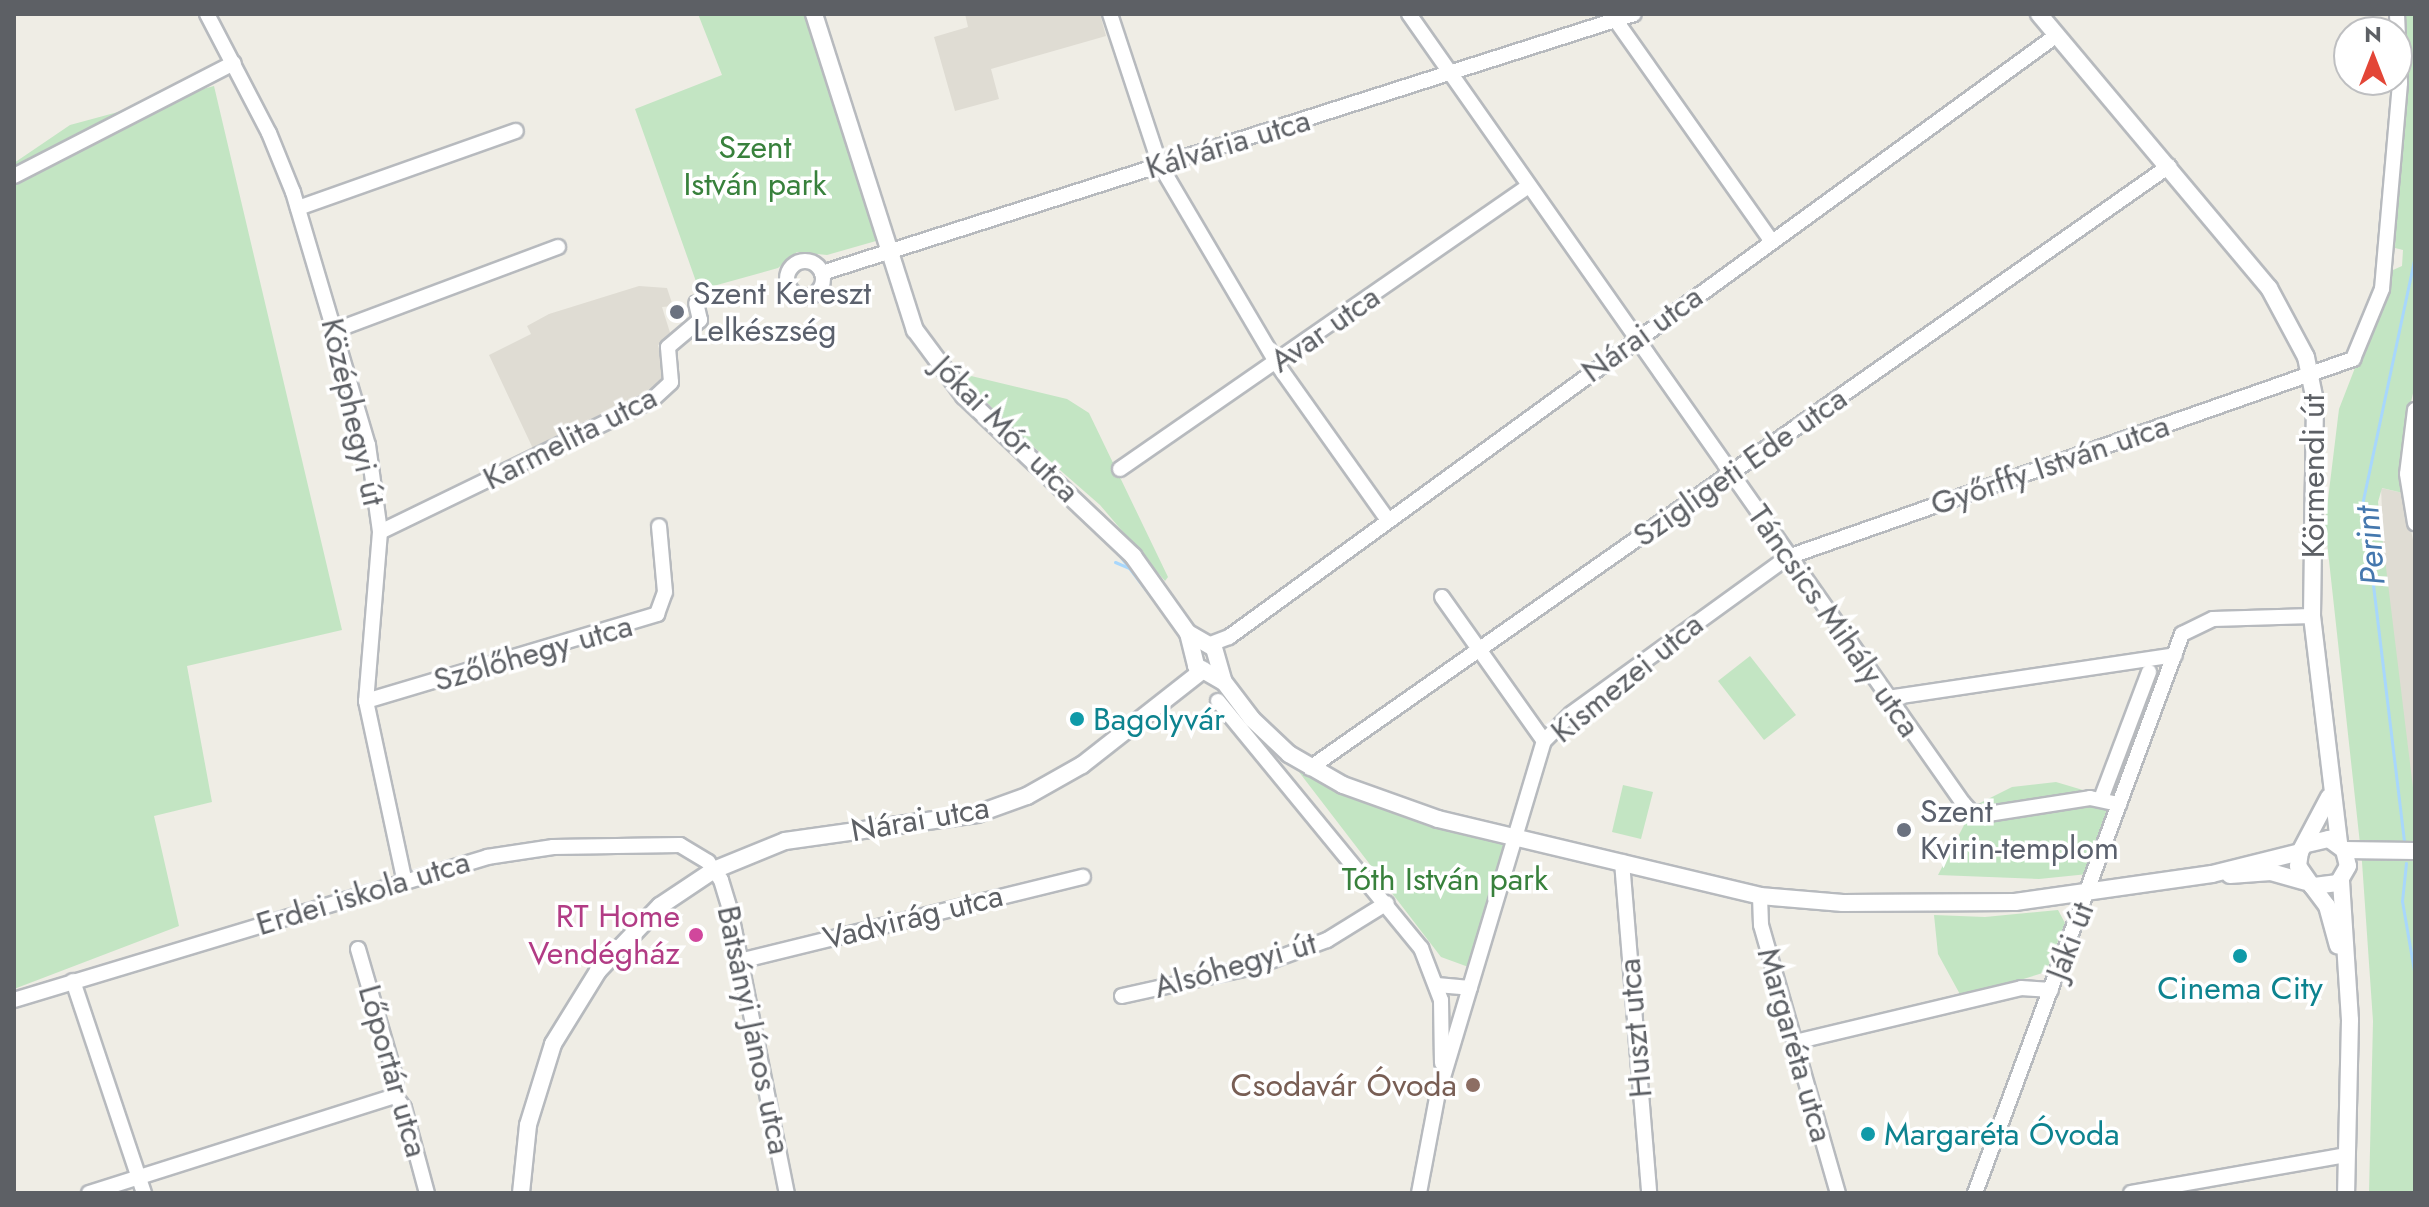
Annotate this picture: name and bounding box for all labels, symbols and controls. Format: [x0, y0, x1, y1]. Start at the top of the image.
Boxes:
north arrow [2333, 16, 2413, 96]
text: N [2364, 18, 2382, 50]
street label: Kálvária utca [1141, 101, 1315, 187]
park label: Szent István park [683, 129, 827, 204]
place label: Szent Kereszt Lelkészség [693, 275, 871, 350]
street label: Avar utca [1263, 277, 1387, 381]
street label: Nárai utca [1574, 277, 1710, 391]
marker: Szent Kereszt Lelkészség [668, 303, 686, 321]
street label: Középhegyi út [313, 315, 393, 509]
street label: Jókai Mór utca [925, 348, 1087, 510]
street label: Karmelita utca [477, 378, 663, 498]
street label: Szigligeti Ede utca [1626, 379, 1854, 555]
street label: Körmendi út [2294, 394, 2332, 558]
street label: Győrffy István utca [1926, 406, 2174, 524]
street label: Táncsics Mihály utca [1740, 498, 1928, 744]
water label: Perint [2346, 505, 2394, 587]
street label: Kismezei utca [1543, 605, 1711, 751]
street label: Szőlőhegy utca [429, 606, 637, 700]
place label: Bagolyvár [1093, 700, 1225, 738]
marker: Bagolyvár [1068, 710, 1086, 728]
street label: Nárai utca [848, 788, 992, 850]
place label: Szent Kvirin-templom [1920, 793, 2119, 868]
marker: Szent Kvirin-templom [1895, 821, 1913, 839]
street label: Erdei iskola utca [252, 842, 474, 944]
park label: Tóth István park [1342, 860, 1548, 898]
street label: Vadvirág utca [819, 876, 1007, 958]
street label: Jáki út [2038, 897, 2102, 985]
place label: RT Home Vendégház [528, 898, 680, 973]
street label: Batsányi János utca [709, 902, 799, 1158]
street label: Alsóhegyi út [1150, 924, 1320, 1006]
marker: RT Home Vendégház [687, 926, 705, 944]
street label: Margaréta utca [1749, 943, 1841, 1147]
marker: Cinema City [2231, 947, 2249, 965]
street label: Huszt utca [1610, 957, 1660, 1099]
place label: Cinema City [2157, 969, 2323, 1007]
street label: Lőportár utca [350, 980, 436, 1162]
place label: Csodavár Óvoda [1231, 1066, 1457, 1104]
marker: Csodavár Óvoda [1464, 1076, 1482, 1094]
place label: Margaréta Óvoda [1884, 1115, 2120, 1153]
marker: Margaréta Óvoda [1859, 1125, 1877, 1143]

